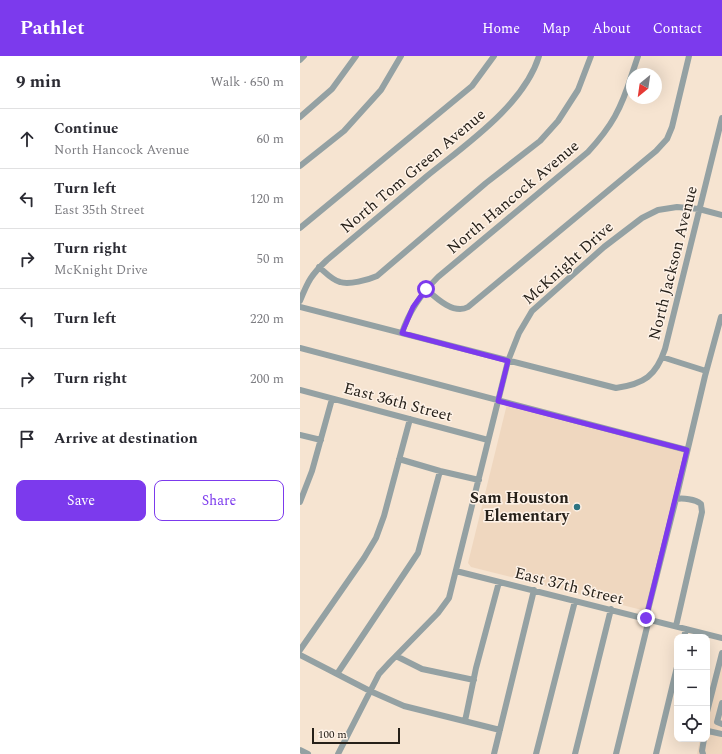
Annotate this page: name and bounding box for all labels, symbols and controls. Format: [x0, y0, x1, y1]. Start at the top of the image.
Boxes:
text: Pathlet [20, 14, 85, 43]
text: Home [482, 18, 520, 39]
text: Map [542, 18, 570, 39]
text: About [592, 18, 631, 39]
text: Contact [653, 18, 702, 39]
north arrow [626, 68, 662, 104]
text: 9 min [16, 69, 61, 95]
text: Walk · 650 m [210, 72, 284, 92]
street label: North Tom Green Avenue [335, 103, 491, 239]
text: Continue [54, 117, 119, 140]
icon: ahead [16, 128, 38, 150]
text: 60 m [257, 129, 284, 149]
street label: North Hancock Avenue [441, 134, 585, 260]
text: North Hancock Avenue [54, 140, 189, 160]
text: Turn left [54, 177, 116, 200]
street label: North Jackson Avenue [642, 183, 704, 343]
icon: left [16, 188, 38, 210]
text: 120 m [250, 189, 284, 209]
text: East 35th Street [54, 200, 145, 220]
street label: McKnight Drive [517, 215, 619, 311]
text: Turn right [54, 237, 127, 260]
icon: right [16, 248, 38, 270]
text: 50 m [257, 249, 284, 269]
text: McKnight Drive [54, 260, 148, 280]
route start [417, 280, 435, 298]
text: Turn left [54, 307, 116, 330]
icon: left [16, 308, 38, 330]
text: 220 m [250, 309, 284, 329]
text: Turn right [54, 367, 127, 390]
icon: right [16, 368, 38, 390]
text: 200 m [250, 369, 284, 389]
street label: East 36th Street [341, 376, 455, 428]
text: Arrive at destination [54, 427, 198, 450]
icon: arrive [16, 428, 38, 450]
button: Save [16, 480, 146, 521]
button: Share [154, 480, 284, 521]
place label: Sam Houston Elementary [470, 486, 570, 528]
marker: Sam Houston Elementary [572, 502, 582, 512]
street label: East 37th Street [512, 561, 626, 611]
route end [637, 609, 655, 627]
map controls [674, 634, 710, 742]
button: + [674, 634, 710, 670]
button: − [674, 670, 710, 706]
button: locate [674, 706, 710, 742]
scale bar [312, 726, 400, 745]
text: 100 m [318, 726, 347, 743]

